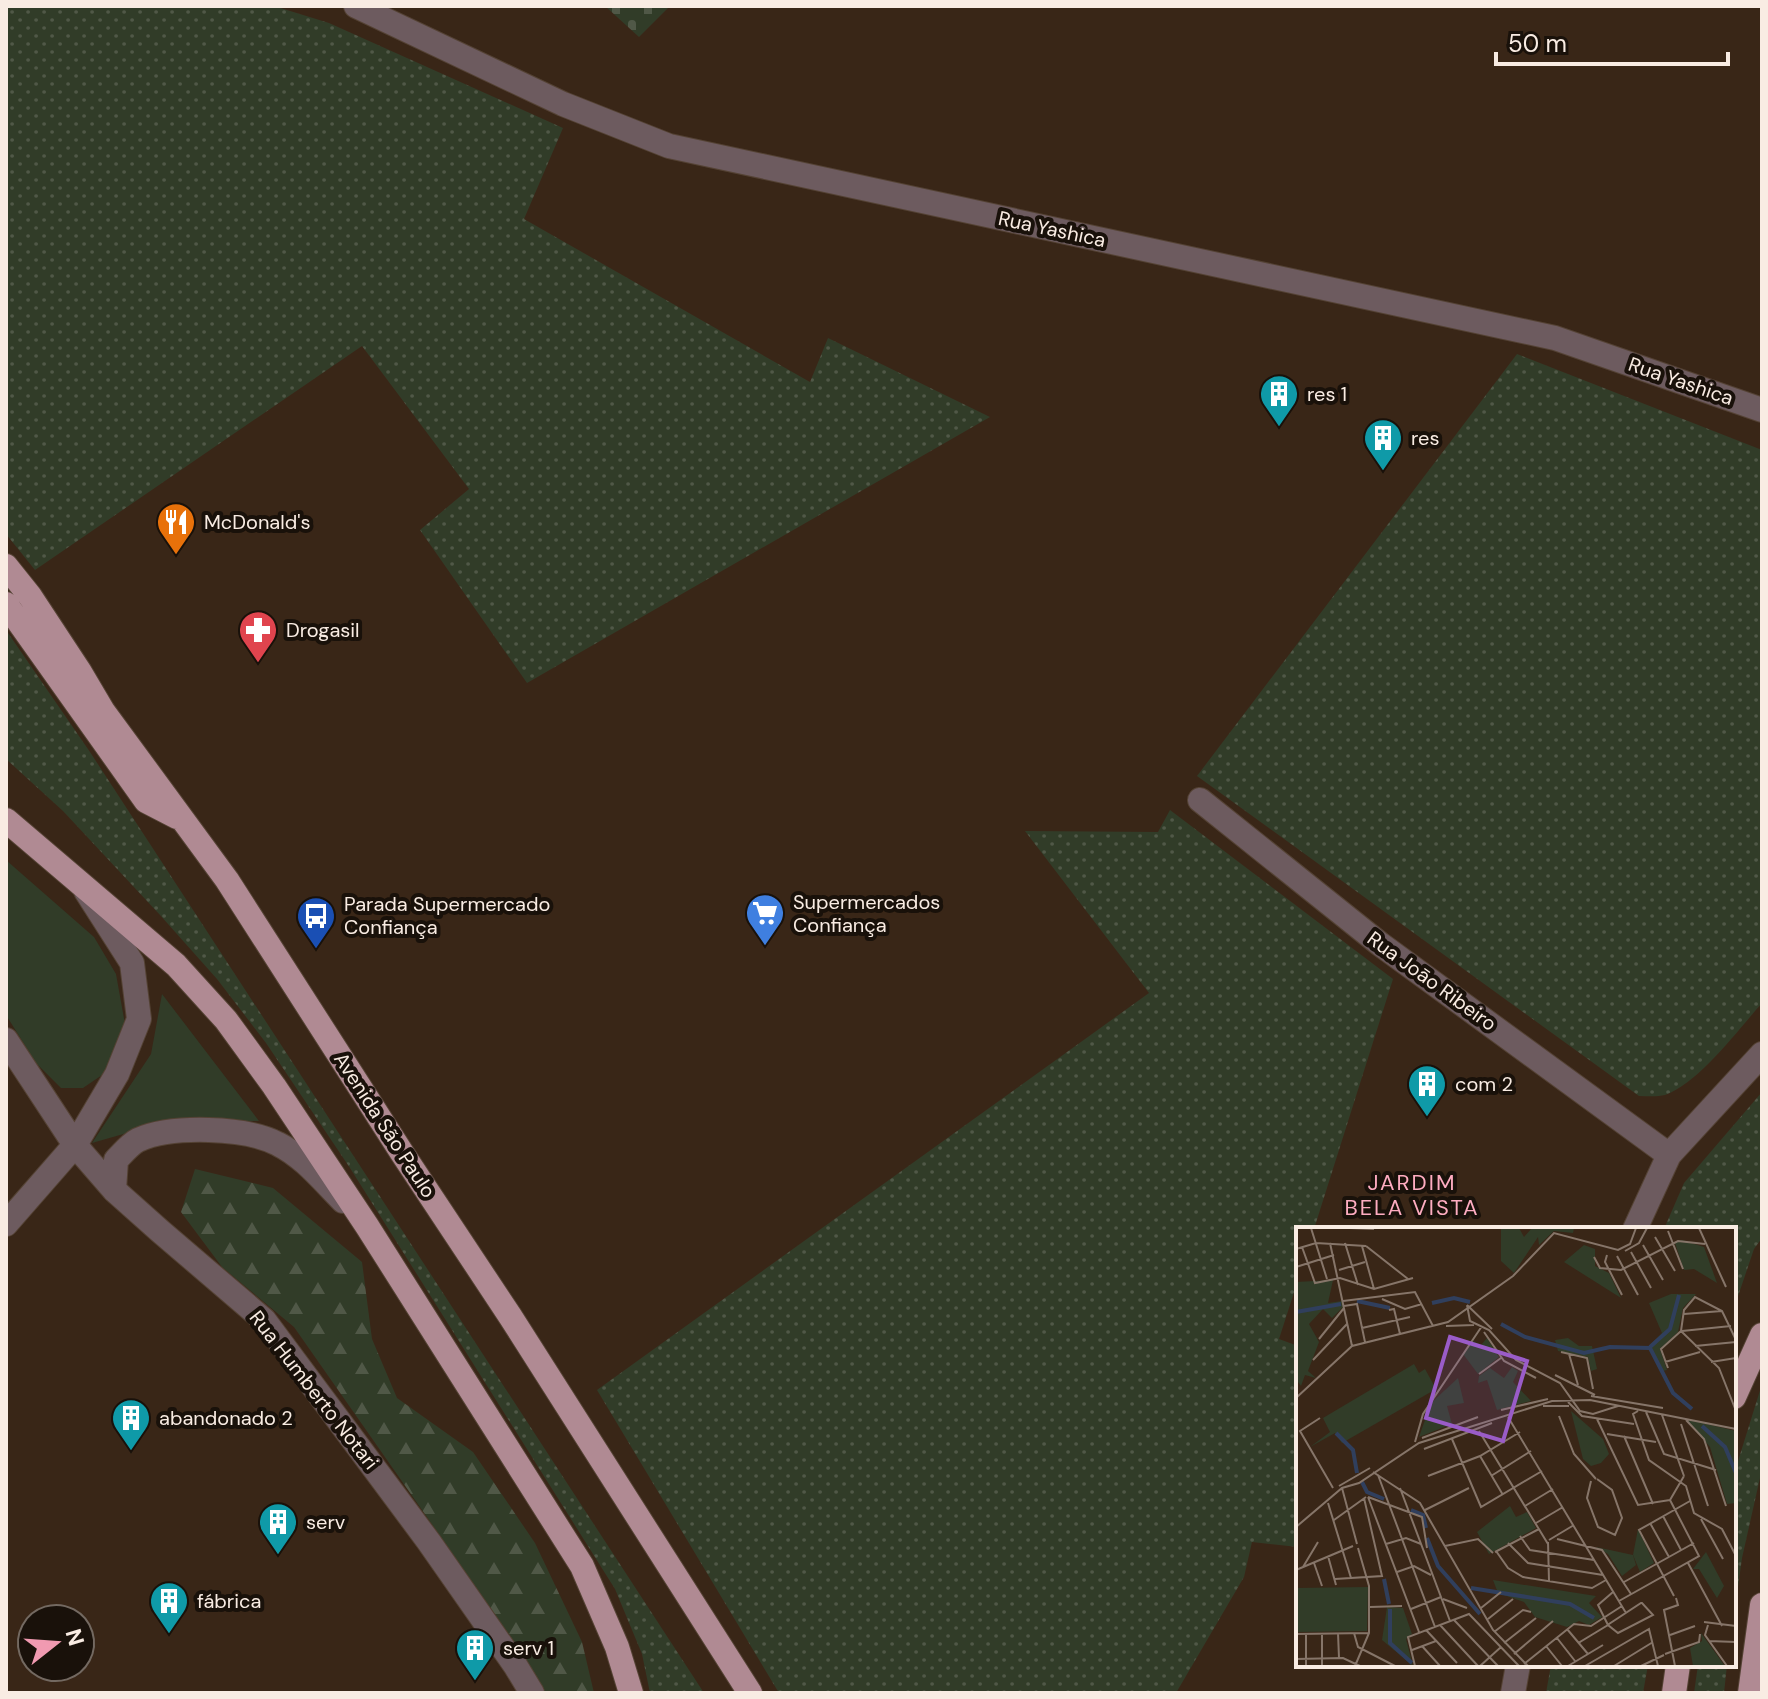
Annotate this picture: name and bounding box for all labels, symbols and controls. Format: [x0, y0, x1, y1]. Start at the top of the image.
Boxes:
scale bar [1496, 16, 1728, 66]
text: 50 m [1508, 28, 1567, 59]
street label: Rua Yashica [996, 205, 1108, 253]
street label: Rua Yashica [1625, 351, 1737, 411]
building icon: res 1 [1258, 373, 1300, 428]
place label: res 1 [1307, 381, 1347, 407]
building icon: res [1362, 417, 1404, 472]
place label: res [1411, 425, 1439, 451]
restaurant icon: McDonald's [155, 501, 197, 556]
place label: McDonald's [204, 509, 310, 535]
pharmacy icon: Drogasil [237, 609, 279, 664]
place label: Drogasil [286, 617, 360, 643]
place label: Supermercados Confiança [793, 889, 940, 938]
place label: Parada Supermercado Confiança [344, 891, 550, 940]
supermarket icon: Supermercados Confiança [744, 892, 786, 947]
bus stop icon: Parada Supermercado Confiança [295, 895, 337, 950]
street label: Rua Joāo Ribeiro [1362, 925, 1502, 1037]
street label: Avenida São Paulo [328, 1047, 442, 1203]
building icon: com 2 [1406, 1063, 1448, 1118]
place label: com 2 [1455, 1071, 1513, 1097]
district label: JARDIM BELA VISTA [1344, 1168, 1480, 1222]
inset map [1296, 1227, 1736, 1667]
street label: Rua Humberto Notari [244, 1305, 384, 1475]
building icon: abandonado 2 [110, 1397, 152, 1452]
place label: abandonado 2 [159, 1405, 293, 1431]
building icon: serv [257, 1501, 299, 1556]
place label: serv [306, 1509, 346, 1535]
building icon: fábrica [148, 1580, 190, 1635]
place label: fábrica [197, 1588, 261, 1614]
north arrow [16, 1603, 96, 1683]
text: N [58, 1625, 91, 1649]
building icon: serv 1 [454, 1627, 496, 1682]
place label: serv 1 [503, 1635, 554, 1661]

